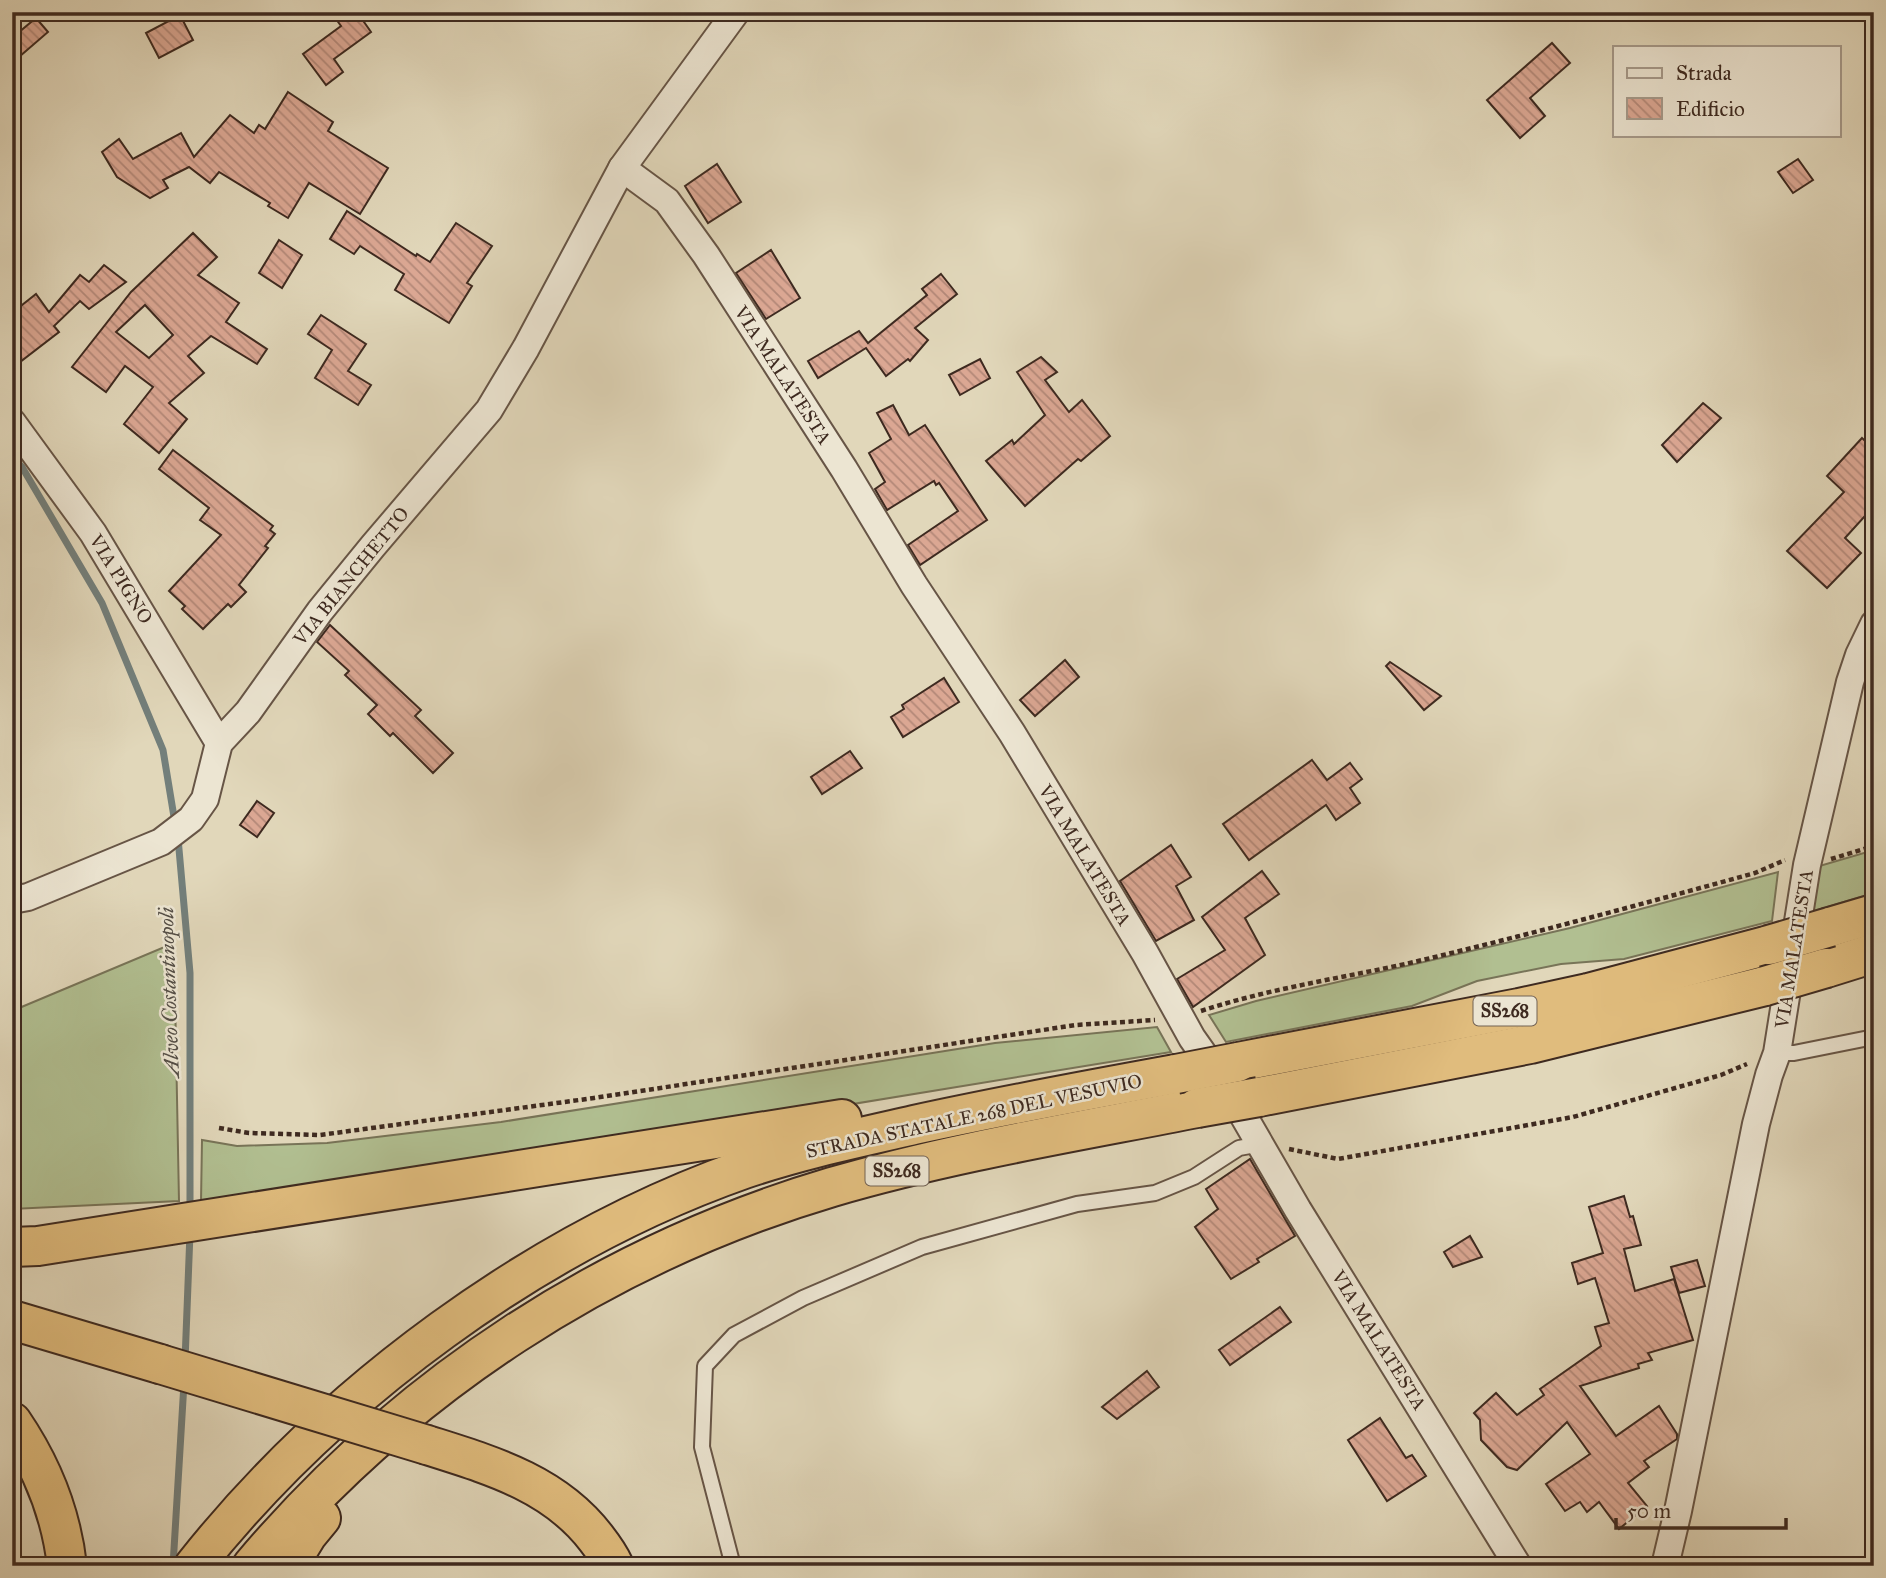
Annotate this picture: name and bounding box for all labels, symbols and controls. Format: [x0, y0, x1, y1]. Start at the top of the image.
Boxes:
legend [1613, 46, 1840, 136]
text: Strada [1676, 60, 1732, 86]
text: Edificio [1676, 96, 1745, 122]
street label: VIA MALATESTA [729, 301, 836, 449]
street label: VIA BIANCHETTO [288, 502, 414, 651]
street label: VIA PIGNO [84, 529, 158, 628]
street label: VIA MALATESTA [1033, 779, 1136, 930]
street label: VIA MALATESTA [1770, 868, 1818, 1031]
water label: Alveo Costantinopoli [153, 906, 185, 1080]
road number: SS268 [1474, 996, 1536, 1026]
street label: STRADA STATALE 268 DEL VESUVIO [804, 1069, 1144, 1163]
road number: SS268 [866, 1156, 928, 1186]
street label: VIA MALATESTA [1326, 1265, 1431, 1414]
scale bar [1616, 1487, 1786, 1531]
text: 50 m [1627, 1498, 1672, 1524]

